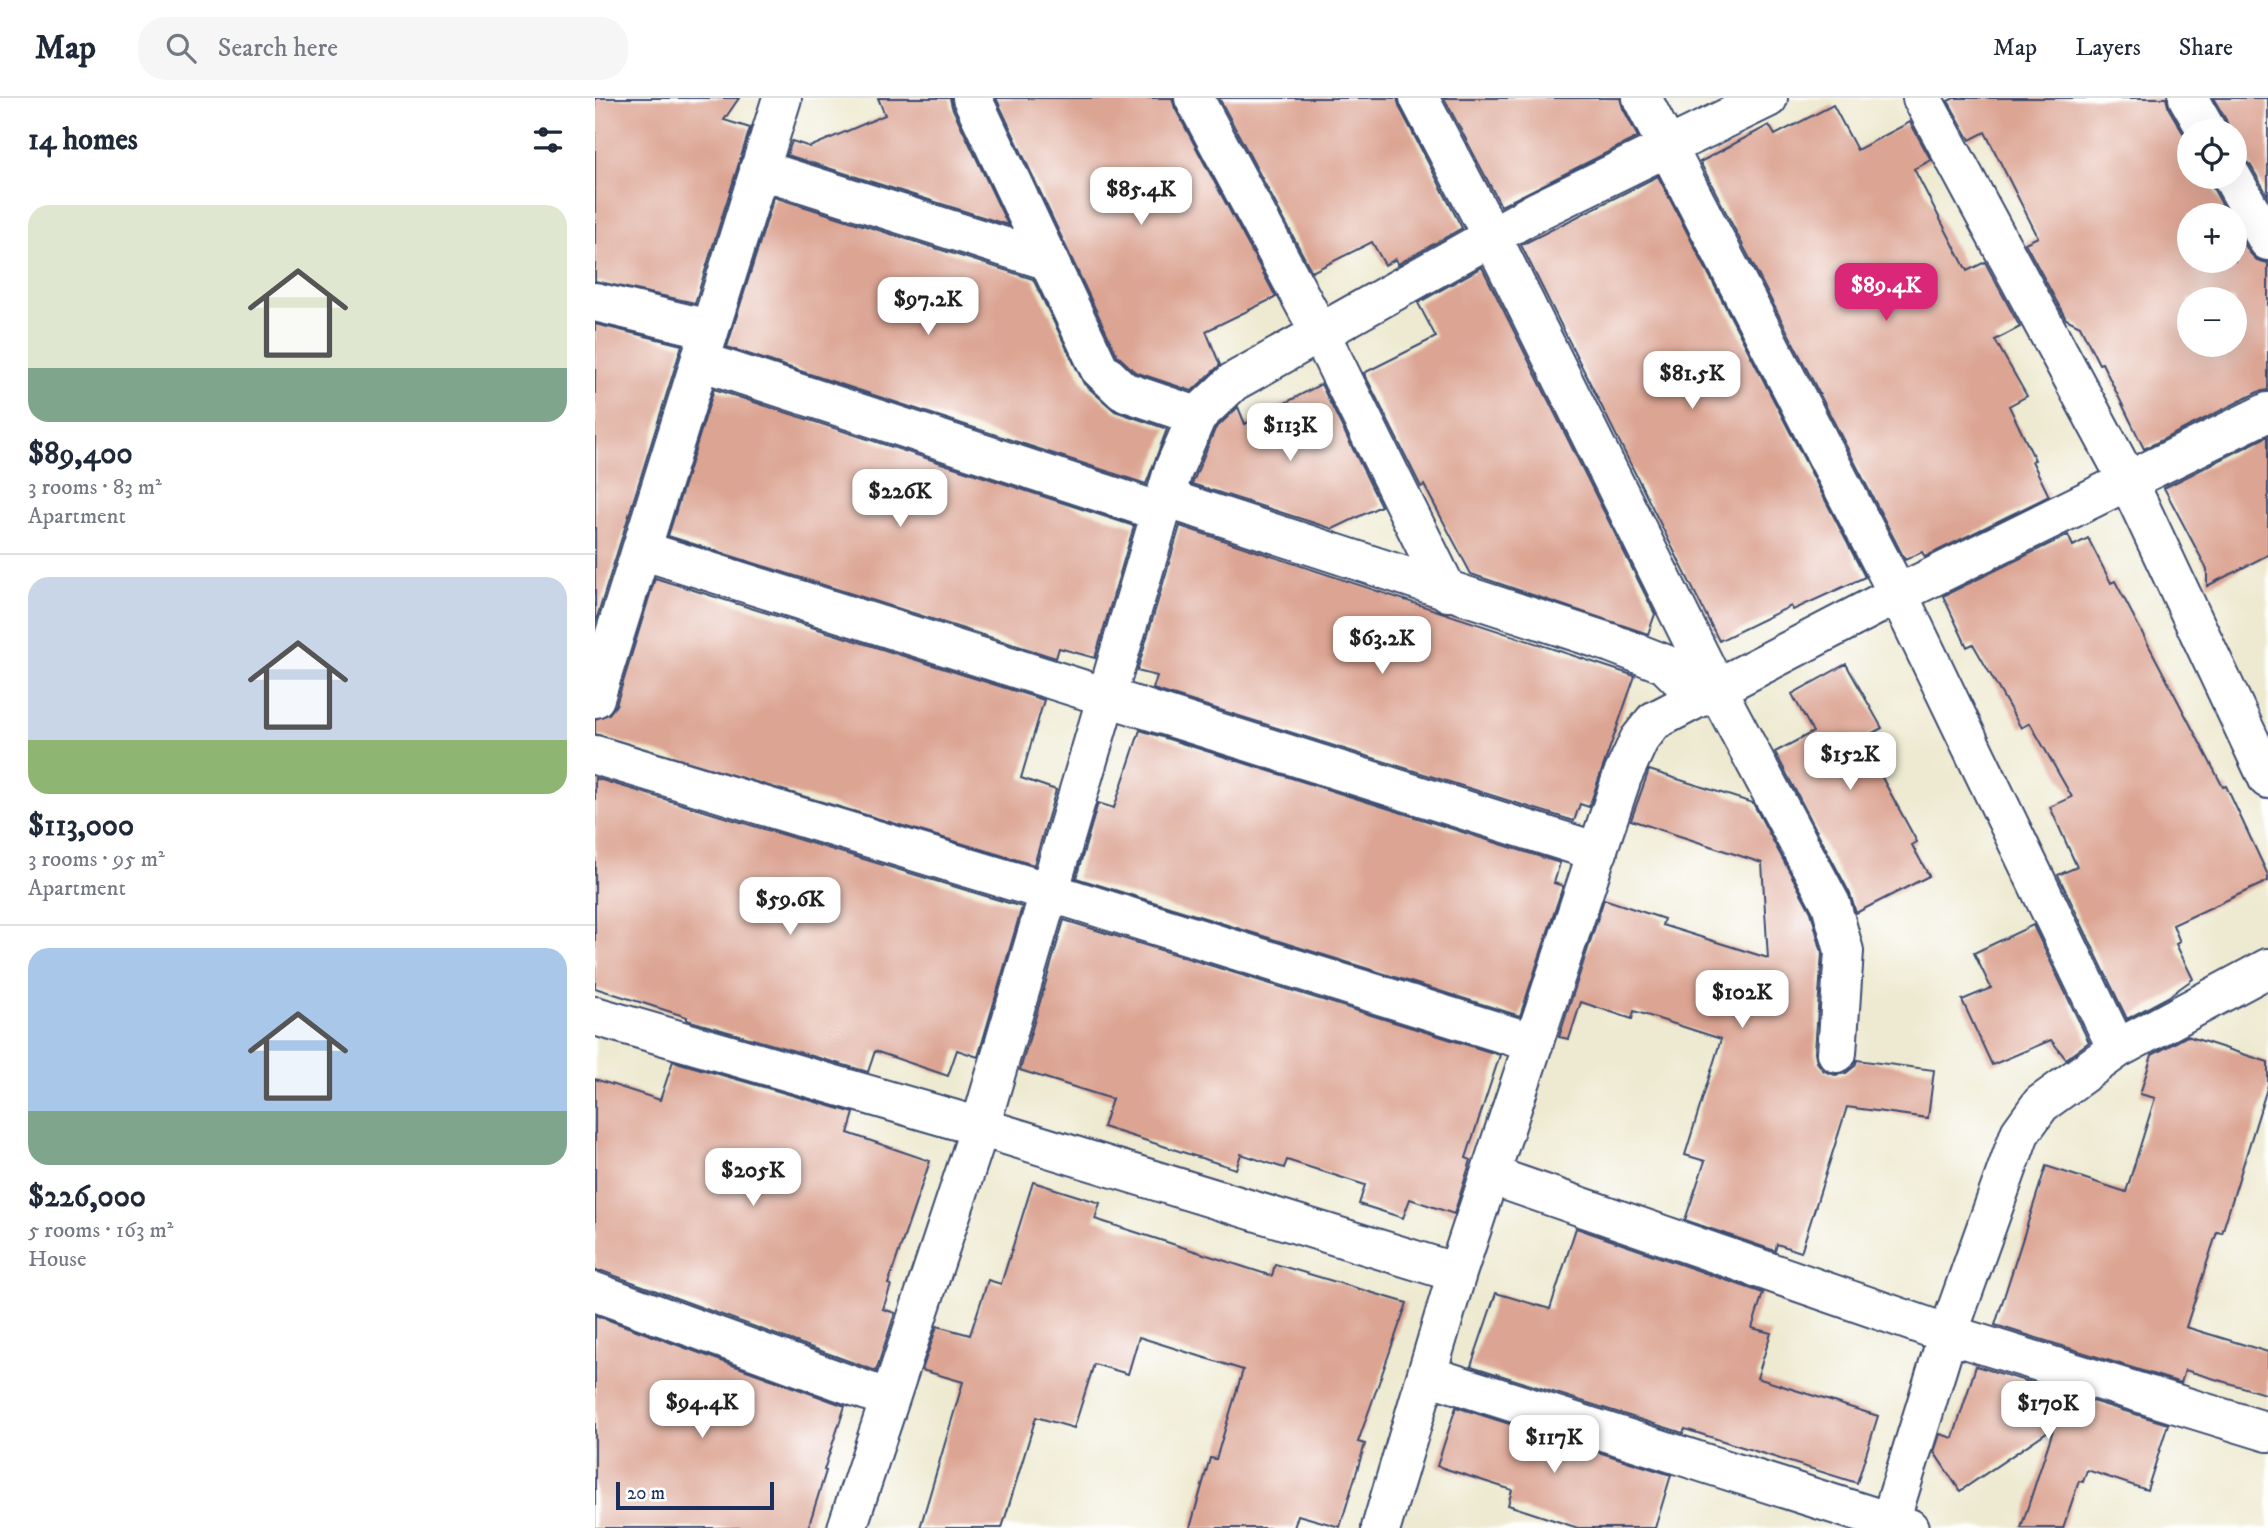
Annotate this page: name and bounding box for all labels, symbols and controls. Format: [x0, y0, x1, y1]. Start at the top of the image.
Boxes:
search box [138, 17, 628, 80]
text: Map [35, 28, 96, 69]
icon: search [162, 29, 200, 67]
text: Search here [218, 32, 338, 65]
text: Map [1993, 33, 2037, 63]
text: Layers [2075, 33, 2141, 63]
text: Share [2179, 33, 2233, 63]
map controls [2177, 119, 2247, 357]
button: locate [2177, 119, 2247, 189]
icon: filters [529, 121, 567, 159]
text: 14 homes [28, 122, 138, 159]
pin: $85.4K [1084, 167, 1198, 227]
text: $85.4K [1106, 175, 1176, 204]
button: + [2177, 203, 2247, 273]
icon: home [235, 250, 361, 376]
pin: $89.4K [1829, 264, 1943, 323]
text: $89.4K [1851, 271, 1921, 300]
pin: $97.2K [871, 278, 985, 337]
text: $97.2K [894, 285, 962, 314]
button: − [2177, 287, 2247, 357]
pin: $81.5K [1635, 352, 1749, 411]
text: $81.5K [1659, 359, 1725, 388]
pin: $113K [1241, 404, 1339, 463]
text: $113K [1263, 411, 1317, 440]
text: $89,400 [28, 436, 133, 473]
pin: $226K [851, 470, 949, 529]
text: 3 rooms · 83 m² [28, 473, 162, 502]
text: $226K [868, 477, 932, 506]
text: Apartment [28, 502, 126, 531]
pin: $63.2K [1325, 616, 1439, 676]
icon: home [235, 622, 361, 748]
text: $63.2K [1349, 624, 1415, 653]
pin: $152K [1801, 732, 1899, 792]
text: $152K [1820, 740, 1880, 769]
text: $113,000 [28, 808, 134, 845]
text: 3 rooms · 95 m² [28, 845, 165, 874]
text: Apartment [28, 874, 126, 903]
pin: $59.6K [733, 878, 847, 937]
text: $59.6K [755, 885, 825, 914]
pin: $102K [1693, 970, 1791, 1030]
text: $102K [1712, 978, 1772, 1007]
icon: home [235, 993, 361, 1119]
pin: $205K [704, 1148, 802, 1208]
text: $205K [721, 1156, 785, 1185]
text: $226,000 [28, 1179, 146, 1216]
text: 5 rooms · 163 m² [28, 1216, 174, 1245]
text: House [28, 1245, 86, 1274]
pin: $94.4K [645, 1380, 759, 1440]
pin: $170K [1999, 1382, 2097, 1441]
text: $94.4K [666, 1388, 738, 1417]
text: $170K [2017, 1389, 2079, 1418]
pin: $117K [1505, 1416, 1603, 1475]
text: $117K [1525, 1423, 1583, 1452]
scale bar [616, 1479, 773, 1511]
text: 20 m [627, 1482, 665, 1505]

